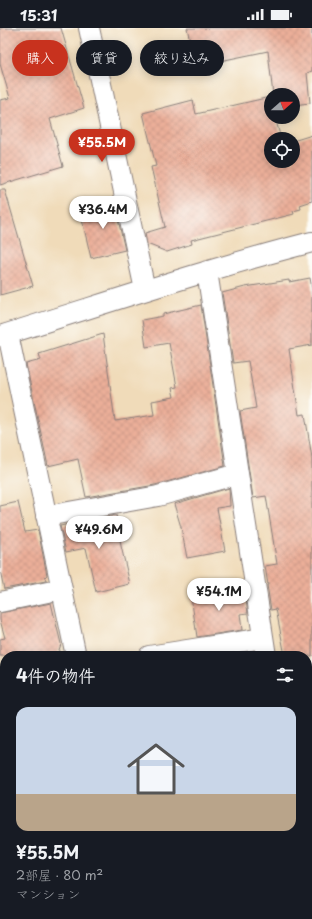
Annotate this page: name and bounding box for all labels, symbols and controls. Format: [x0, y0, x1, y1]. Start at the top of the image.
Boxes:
text: 15:31 [20, 3, 57, 26]
chip: 購入 [12, 40, 68, 76]
chip: 賃貸 [76, 40, 132, 76]
chip: 絞り込み [140, 40, 224, 76]
north arrow [264, 88, 300, 124]
map controls [264, 88, 300, 168]
pin: ¥55.5M [69, 129, 135, 163]
text: ¥55.5M [78, 132, 126, 151]
button: locate [264, 132, 300, 168]
pin: ¥36.4M [70, 196, 136, 230]
text: ¥36.4M [78, 199, 128, 218]
pin: ¥49.6M [66, 516, 132, 550]
text: ¥49.6M [75, 519, 123, 538]
pin: ¥54.1M [186, 578, 252, 612]
text: ¥54.1M [196, 581, 242, 600]
text: 4件の物件 [16, 662, 96, 688]
icon: filters [274, 664, 296, 686]
icon: home [120, 733, 192, 805]
text: ¥55.5M [16, 839, 79, 865]
text: 2部屋 · 80 m² [16, 865, 103, 884]
text: マンション [16, 884, 80, 903]

